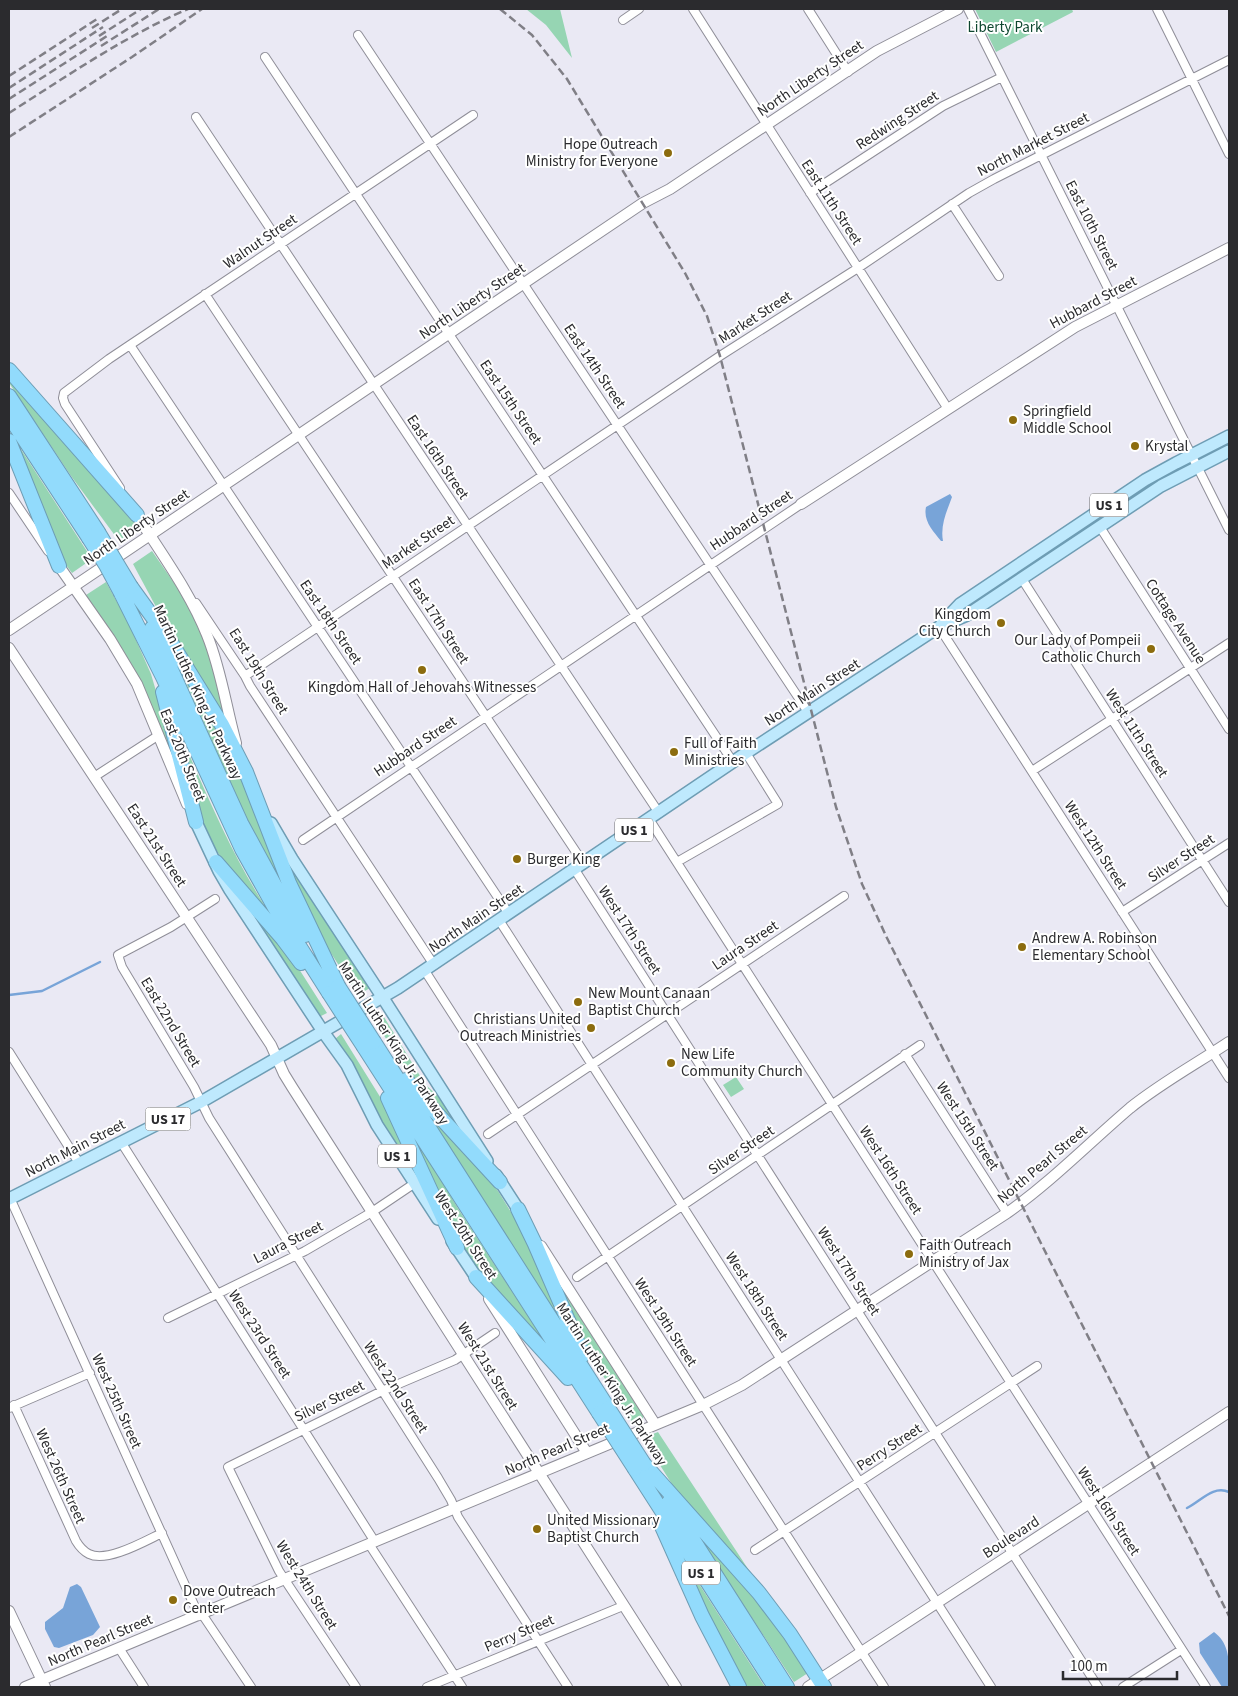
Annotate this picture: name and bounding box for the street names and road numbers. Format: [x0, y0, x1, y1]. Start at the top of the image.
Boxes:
street label: North Liberty Street [753, 35, 867, 122]
street label: Redwing Street [852, 86, 943, 155]
street label: North Market Street [974, 107, 1093, 182]
street label: East 11th Street [796, 155, 867, 249]
street label: East 10th Street [1060, 177, 1123, 274]
street label: Walnut Street [219, 209, 301, 274]
street label: North Liberty Street [415, 258, 529, 345]
street label: Hubbard Street [1046, 271, 1140, 334]
street label: Market Street [714, 286, 796, 349]
street label: East 14th Street [558, 320, 631, 413]
street label: East 15th Street [474, 356, 547, 449]
street label: East 16th Street [401, 411, 474, 504]
street label: North Liberty Street [79, 484, 193, 571]
street label: Hubbard Street [706, 485, 797, 556]
road number: US 1 [1090, 494, 1128, 516]
street label: Market Street [378, 510, 459, 575]
street label: East 17th Street [403, 574, 474, 668]
street label: Cottage Avenue [1140, 575, 1211, 668]
street label: East 18th Street [294, 576, 367, 669]
street label: Martin Luther King Jr. Parkway [148, 601, 247, 783]
street label: East 19th Street [224, 624, 294, 718]
street label: North Main Street [760, 654, 864, 731]
street label: West 11th Street [1100, 685, 1173, 782]
street label: East 20th Street [154, 706, 211, 805]
street label: Hubbard Street [370, 711, 461, 782]
street label: West 12th Street [1059, 797, 1132, 894]
street label: East 21st Street [122, 799, 192, 891]
road number: US 1 [615, 818, 653, 842]
street label: Silver Street [1144, 829, 1219, 888]
street label: North Main Street [425, 879, 528, 958]
street label: West 17th Street [593, 882, 666, 979]
street label: Laura Street [708, 915, 783, 975]
street label: Martin Luther King Jr. Parkway [333, 958, 454, 1129]
street label: East 22nd Street [135, 973, 206, 1071]
street label: West 15th Street [931, 1078, 1004, 1175]
road number: US 17 [146, 1108, 190, 1130]
street label: North Main Street [21, 1114, 129, 1183]
street label: North Pearl Street [993, 1120, 1092, 1208]
street label: Silver Street [704, 1121, 779, 1180]
street label: West 16th Street [854, 1122, 927, 1219]
road number: US 1 [378, 1144, 416, 1168]
street label: West 20th Street [429, 1187, 502, 1284]
street label: Laura Street [250, 1216, 327, 1269]
street label: West 17th Street [812, 1223, 885, 1320]
street label: West 18th Street [720, 1248, 793, 1345]
street label: West 19th Street [629, 1274, 702, 1371]
street label: West 23rd Street [223, 1286, 296, 1383]
street label: Martin Luther King Jr. Parkway [551, 1299, 672, 1470]
street label: West 21st Street [452, 1318, 523, 1414]
street label: West 22nd Street [358, 1337, 433, 1437]
street label: West 25th Street [86, 1350, 147, 1452]
street label: Silver Street [291, 1375, 368, 1427]
street label: North Pearl Street [502, 1418, 613, 1481]
street label: Perry Street [853, 1418, 926, 1476]
street label: West 26th Street [30, 1425, 91, 1527]
street label: West 16th Street [1072, 1463, 1145, 1560]
street label: Boulevard [979, 1511, 1044, 1564]
street label: West 24th Street [271, 1536, 343, 1634]
road number: US 1 [682, 1562, 720, 1585]
street label: North Pearl Street [45, 1609, 156, 1672]
street label: Perry Street [481, 1609, 557, 1658]

